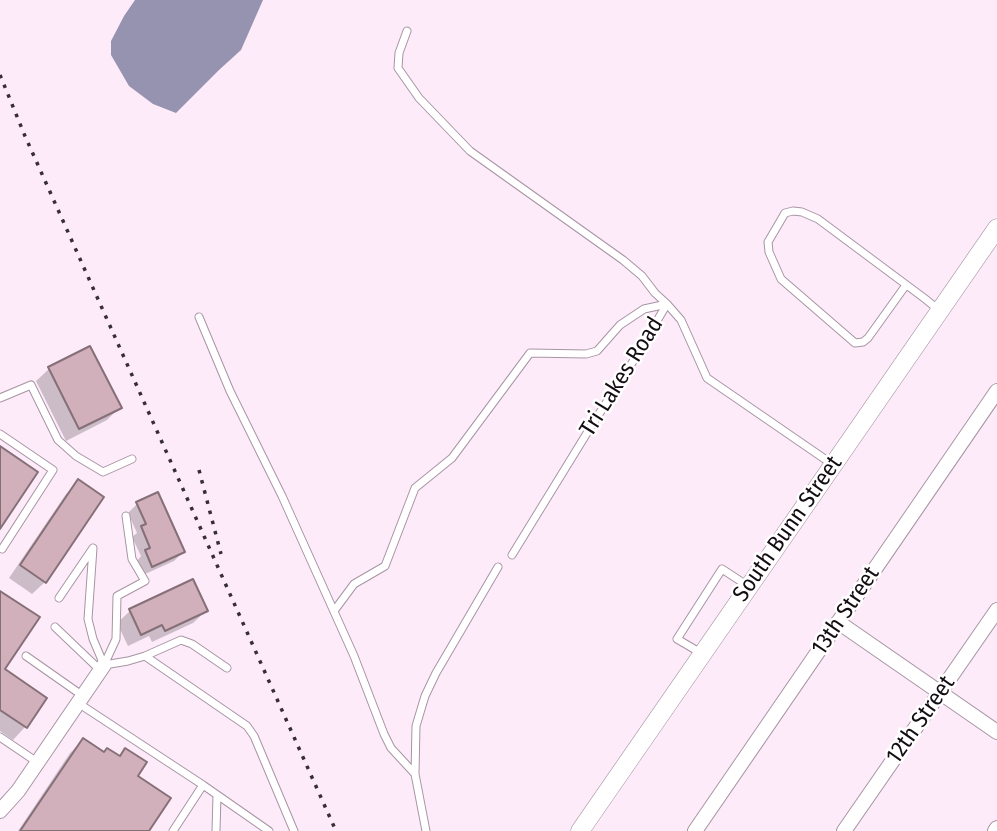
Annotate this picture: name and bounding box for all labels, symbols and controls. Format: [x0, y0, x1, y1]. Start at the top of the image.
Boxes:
street label: Tri Lakes Road [574, 312, 670, 442]
street label: South Bunn Street [728, 451, 848, 607]
street label: 13th Street [806, 561, 886, 661]
street label: 12th Street [881, 671, 961, 769]

